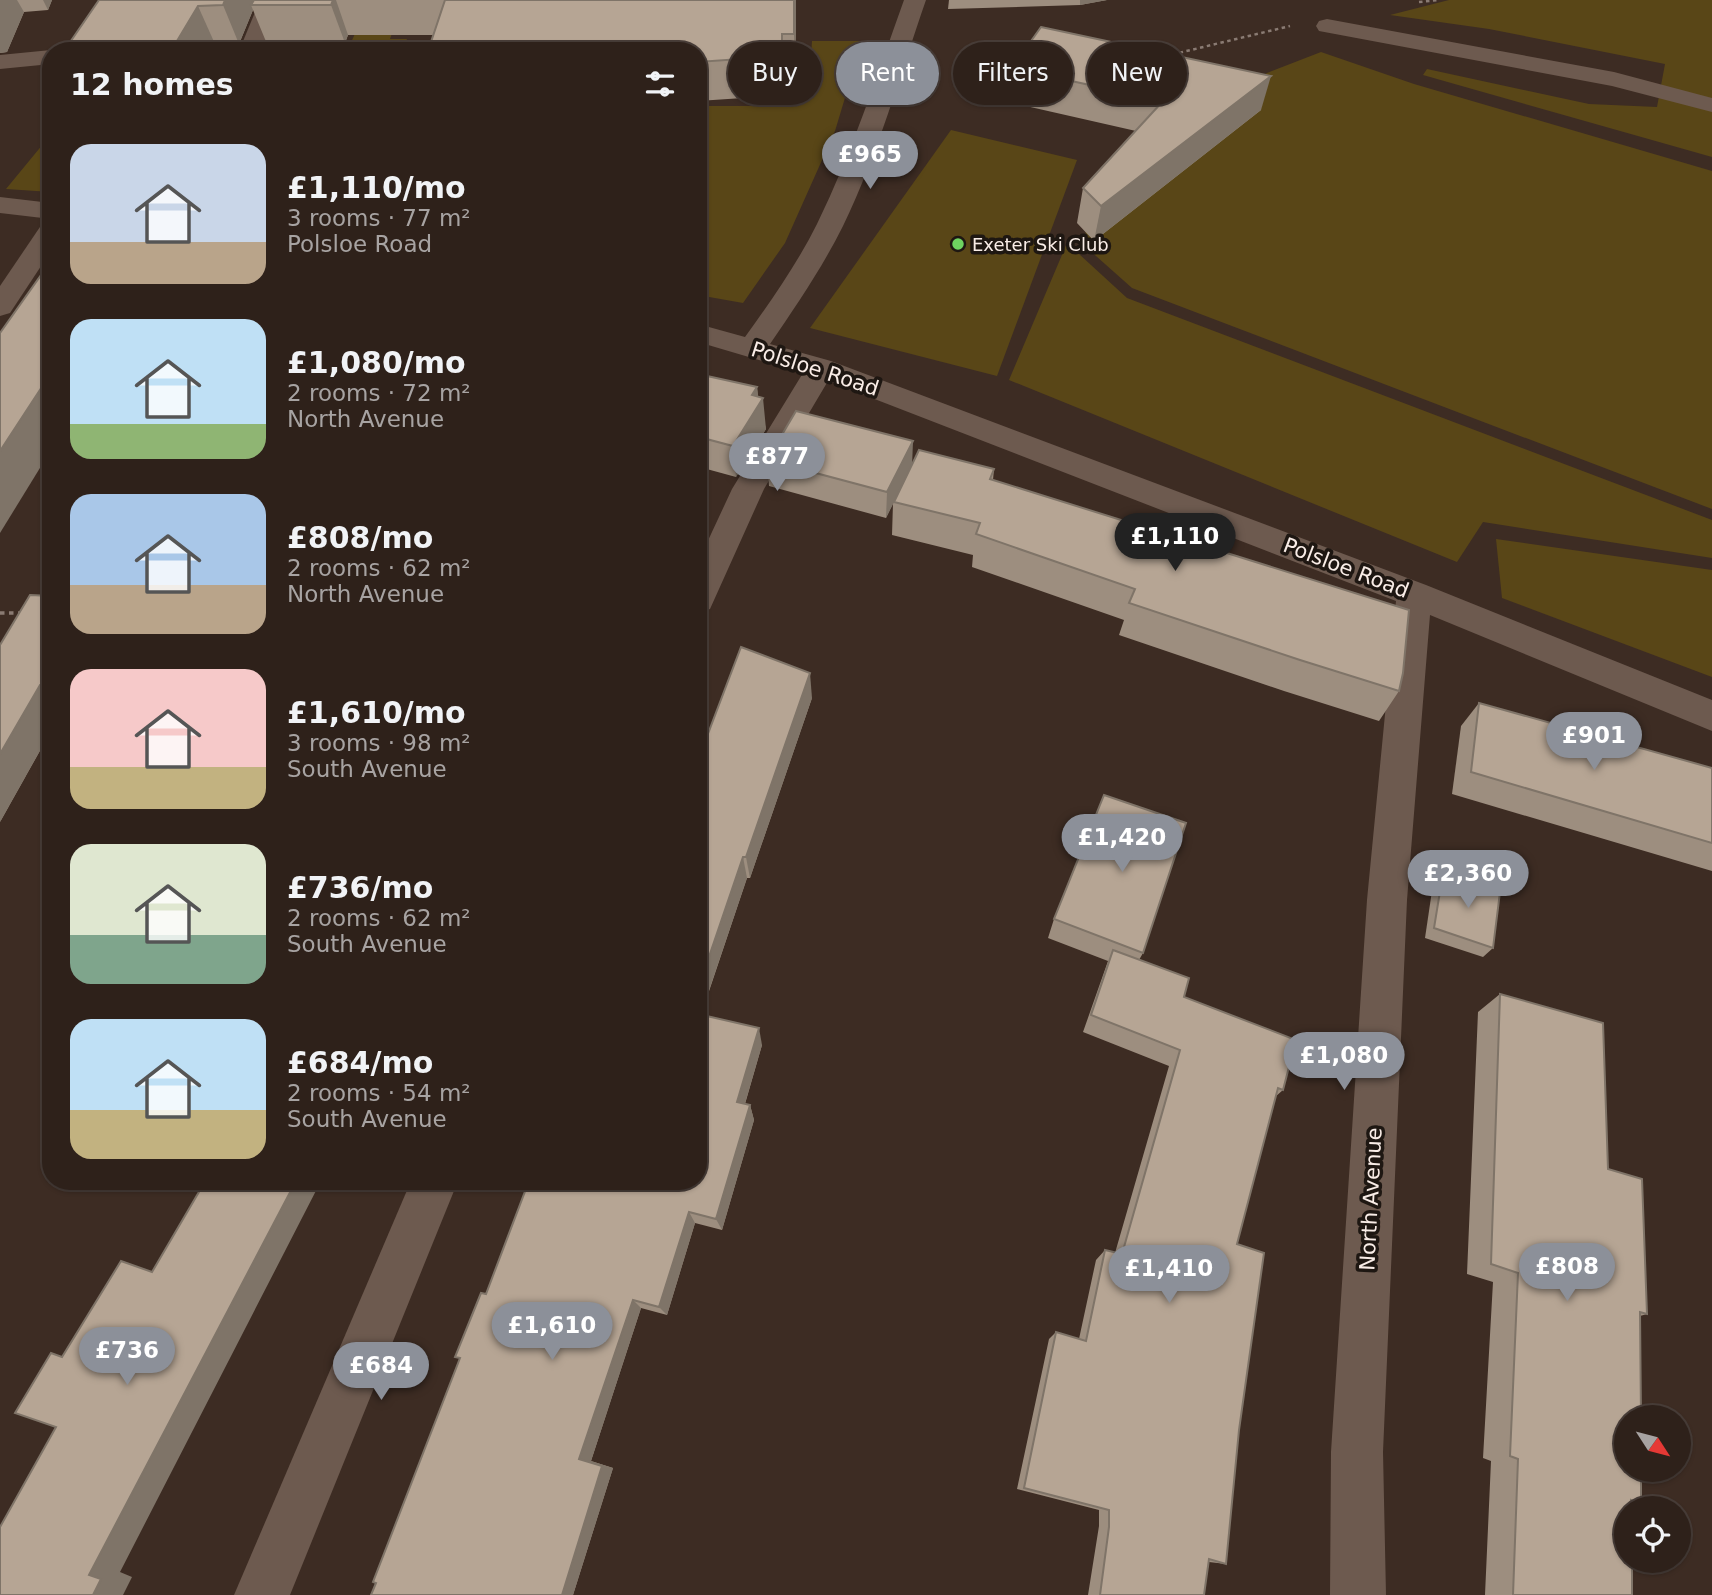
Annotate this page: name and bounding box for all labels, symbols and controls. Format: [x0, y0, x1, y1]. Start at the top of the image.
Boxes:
chip: Buy [728, 42, 822, 105]
chip: Rent [836, 42, 939, 105]
chip: Filters [953, 42, 1073, 105]
chip: New [1087, 42, 1187, 105]
icon: filters [641, 65, 679, 103]
text: 12 homes [70, 67, 234, 102]
pin: £965 [829, 132, 911, 191]
text: £965 [838, 141, 902, 167]
text: £1,110/mo [287, 170, 466, 205]
icon: home [126, 172, 210, 256]
text: 3 rooms · 77 m² [287, 205, 471, 231]
text: Polsloe Road [287, 231, 432, 257]
place label: Exeter Ski Club [972, 234, 1109, 255]
marker: Exeter Ski Club [950, 236, 966, 252]
street label: Polsloe Road [748, 337, 882, 401]
text: £1,080/mo [287, 345, 466, 380]
icon: home [126, 347, 210, 431]
text: 2 rooms · 72 m² [287, 380, 471, 406]
text: North Avenue [287, 406, 444, 432]
pin: £877 [736, 434, 818, 493]
text: £877 [745, 443, 809, 469]
pin: £1,110 [1118, 514, 1232, 573]
text: £808/mo [287, 520, 433, 555]
icon: home [126, 522, 210, 606]
text: £1,110 [1131, 523, 1219, 549]
street label: Polsloe Road [1280, 533, 1412, 603]
text: 2 rooms · 62 m² [287, 555, 471, 581]
text: North Avenue [287, 581, 444, 607]
text: £1,610/mo [287, 695, 466, 730]
icon: home [126, 697, 210, 781]
pin: £901 [1553, 712, 1635, 772]
text: £901 [1562, 722, 1626, 748]
text: 3 rooms · 98 m² [287, 730, 471, 756]
text: South Avenue [287, 756, 447, 782]
pin: £1,420 [1065, 814, 1179, 874]
text: £1,420 [1078, 824, 1166, 850]
pin: £2,360 [1411, 850, 1525, 910]
text: £2,360 [1424, 860, 1512, 886]
text: £736/mo [287, 870, 433, 905]
icon: home [126, 872, 210, 956]
text: 2 rooms · 62 m² [287, 905, 471, 931]
text: South Avenue [287, 931, 447, 957]
pin: £1,080 [1287, 1032, 1401, 1092]
text: £1,080 [1300, 1042, 1388, 1068]
text: £684/mo [287, 1045, 433, 1080]
icon: home [126, 1047, 210, 1131]
text: 2 rooms · 54 m² [287, 1080, 471, 1106]
text: South Avenue [287, 1106, 447, 1132]
street label: North Avenue [1355, 1127, 1387, 1271]
pin: £808 [1526, 1244, 1608, 1303]
pin: £1,410 [1112, 1246, 1226, 1305]
text: £808 [1535, 1253, 1599, 1279]
text: £1,410 [1125, 1255, 1213, 1281]
pin: £1,610 [495, 1302, 609, 1362]
text: £1,610 [508, 1312, 596, 1338]
pin: £736 [86, 1328, 168, 1387]
text: £736 [95, 1337, 159, 1363]
pin: £684 [340, 1342, 422, 1402]
text: £684 [349, 1352, 413, 1378]
north arrow [1614, 1405, 1690, 1482]
map controls [1614, 1405, 1691, 1573]
button: locate [1614, 1496, 1691, 1573]

